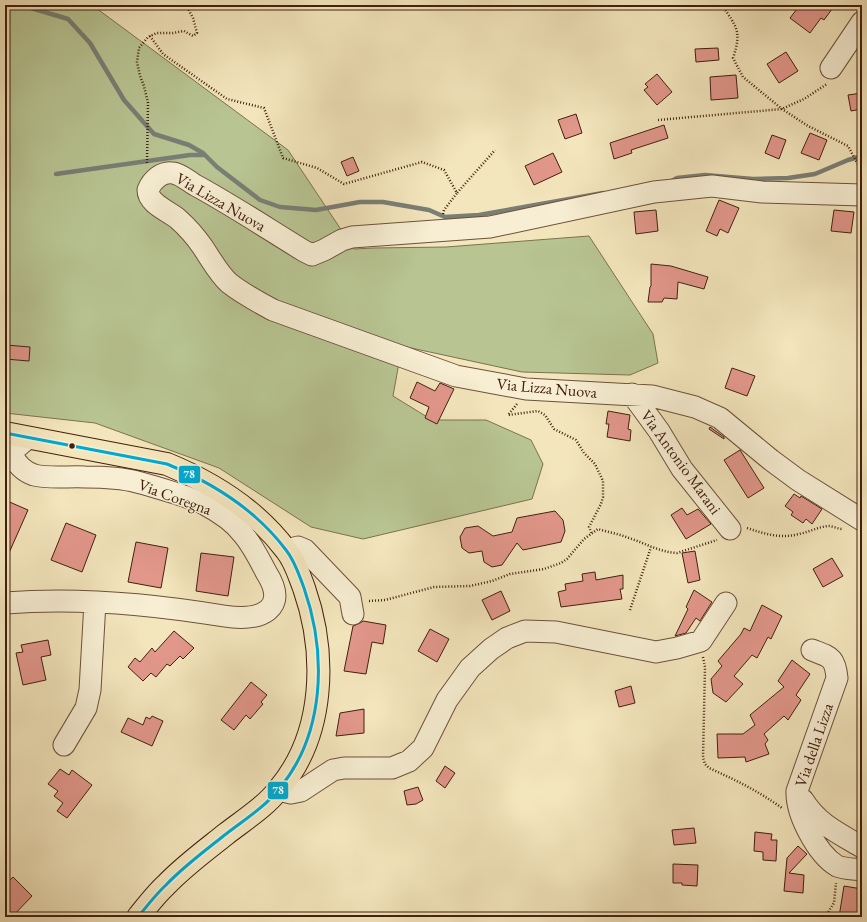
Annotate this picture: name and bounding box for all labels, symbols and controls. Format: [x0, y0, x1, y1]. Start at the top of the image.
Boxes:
street label: Via Lizza Nuova [172, 168, 270, 237]
street label: Via Lizza Nuova [496, 373, 599, 403]
street label: Via Antonio Marani [636, 405, 726, 519]
unlabelled marker [67, 441, 77, 451]
line badge: 78 [178, 465, 201, 484]
text: 78 [183, 467, 195, 481]
street label: Via Coregna [135, 474, 215, 520]
street label: Via della Lizza [790, 700, 838, 790]
line badge: 78 [267, 781, 289, 800]
text: 78 [272, 783, 284, 797]

